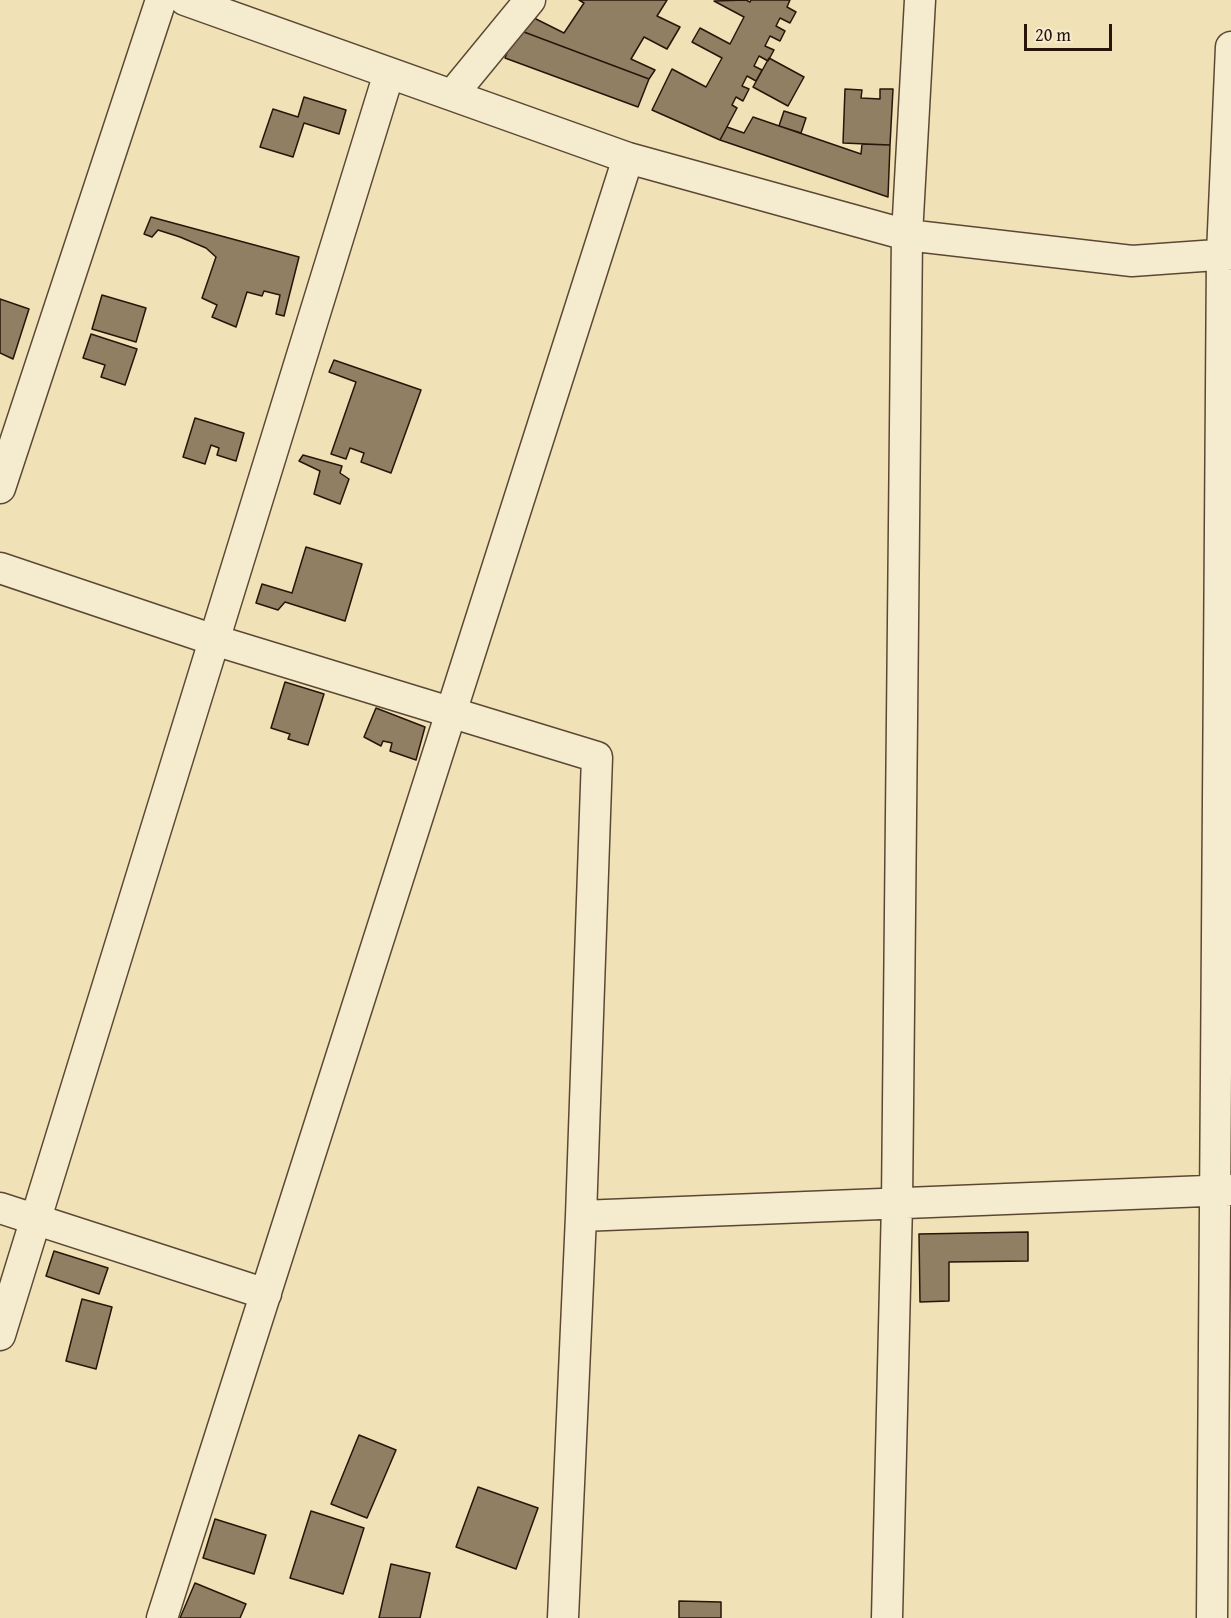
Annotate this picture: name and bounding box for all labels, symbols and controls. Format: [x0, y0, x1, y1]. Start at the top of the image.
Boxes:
scale bar [1027, 12, 1116, 50]
text: 20 m [1035, 21, 1071, 48]

